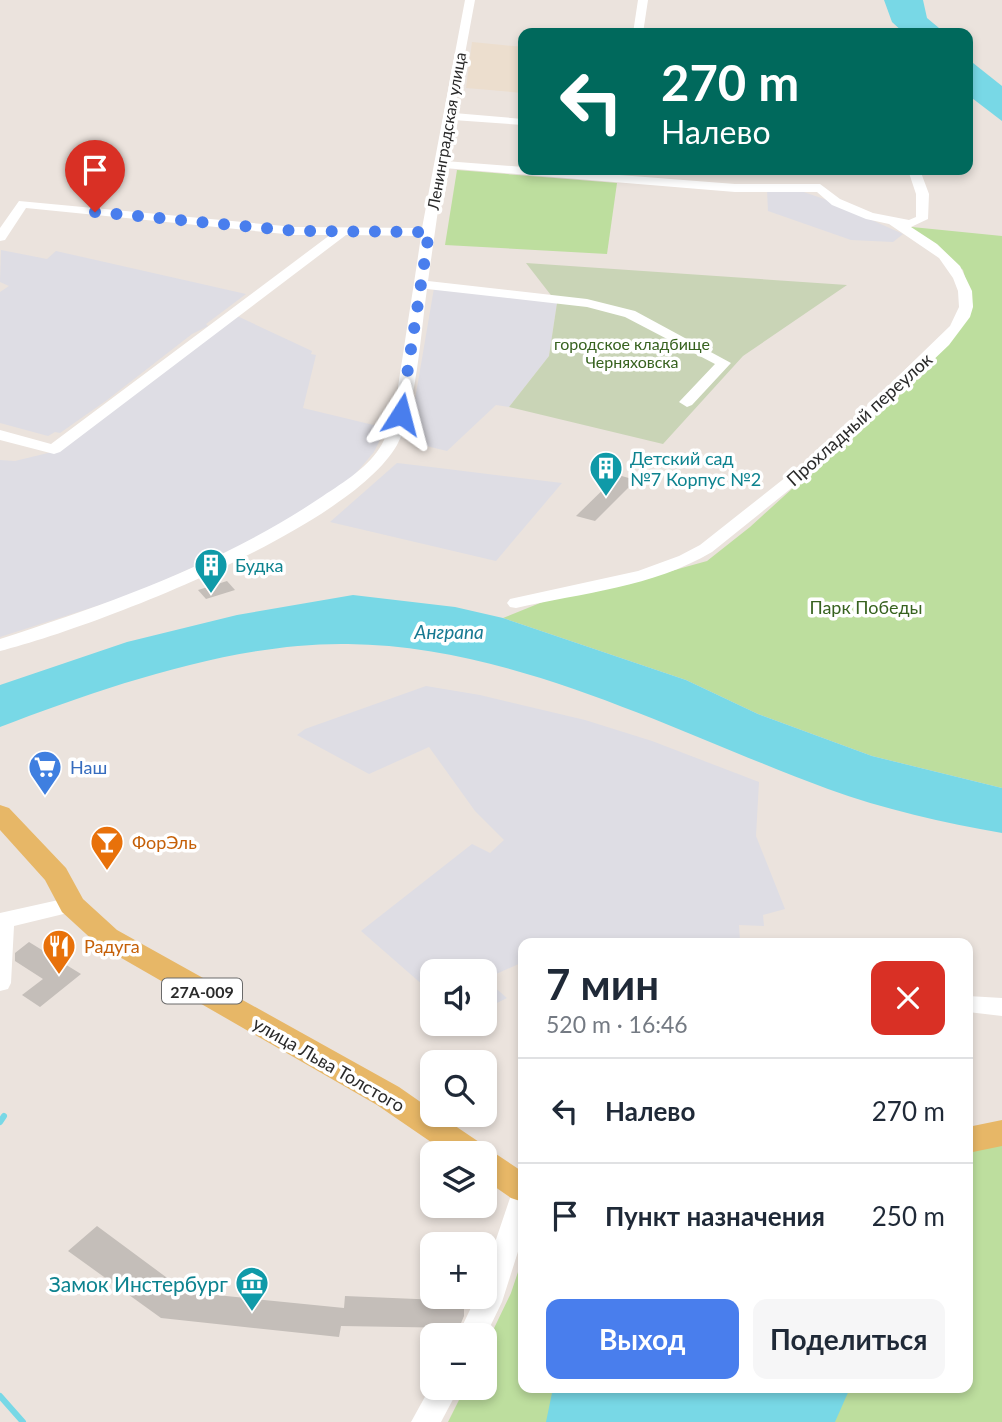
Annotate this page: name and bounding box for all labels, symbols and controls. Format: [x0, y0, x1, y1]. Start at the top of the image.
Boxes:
street label: Ленинградская улица [423, 51, 469, 212]
text: 270 m [661, 53, 799, 111]
icon: left [546, 56, 637, 147]
text: Налево [661, 112, 771, 151]
pin [65, 140, 125, 212]
icon: arrive [76, 151, 114, 189]
park label: городское кладбище Черняховска [554, 334, 710, 371]
street label: Прохладный переулок [782, 347, 937, 490]
position arrow [364, 377, 438, 451]
place label: Детский сад №7 Корпус №2 [630, 447, 761, 490]
building icon: Детский сад №7 Корпус №2 [587, 449, 625, 498]
building icon: Будка [192, 546, 230, 595]
place label: Будка [235, 554, 284, 576]
park label: Парк Победы [809, 596, 923, 618]
water label: Анграпа [413, 620, 484, 643]
supermarket icon: Наш [26, 748, 64, 797]
place label: Наш [70, 756, 107, 778]
bar icon: ФорЭль [88, 823, 126, 872]
place label: ФорЭль [132, 831, 197, 853]
restaurant icon: Радуга [40, 927, 78, 976]
place label: Радуга [84, 935, 140, 957]
map controls [420, 959, 497, 1400]
button: sound [420, 959, 497, 1036]
text: 7 мин [546, 959, 659, 1009]
button: close [871, 961, 945, 1035]
road number: 27А-009 [162, 979, 242, 1004]
text: 520 m · 16:46 [546, 1010, 688, 1038]
street label: улица Льва Толстого [249, 1012, 409, 1116]
button: search [420, 1050, 497, 1127]
icon: left [546, 1092, 584, 1130]
text: Налево [605, 1095, 695, 1127]
text: 270 m [872, 1095, 945, 1127]
button: layers [420, 1141, 497, 1218]
icon: arrive [546, 1197, 584, 1235]
text: Пункт назначения [605, 1200, 825, 1232]
text: 250 m [872, 1200, 945, 1232]
button: + [420, 1232, 497, 1309]
museum icon: Замок Инстербург [233, 1264, 271, 1313]
place label: Замок Инстербург [49, 1271, 228, 1296]
button: Выход [546, 1299, 739, 1379]
button: Поделиться [753, 1299, 945, 1379]
button: − [420, 1323, 497, 1400]

